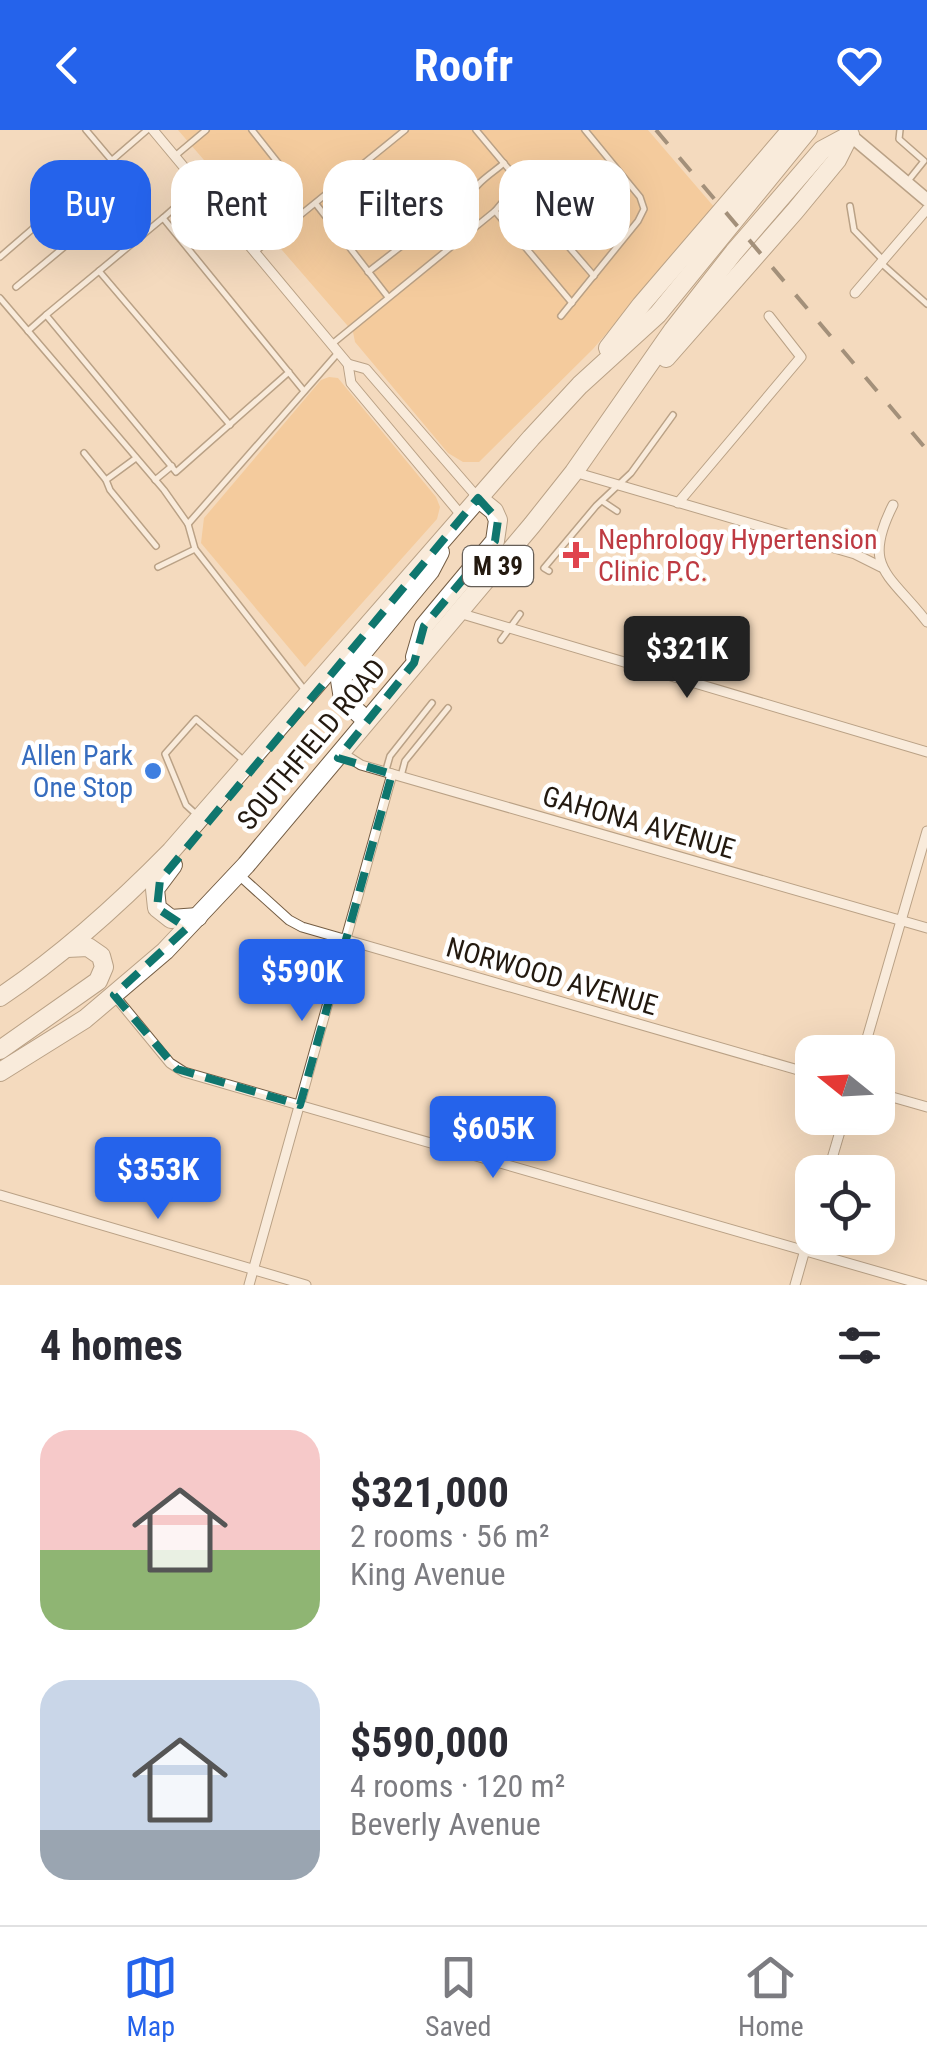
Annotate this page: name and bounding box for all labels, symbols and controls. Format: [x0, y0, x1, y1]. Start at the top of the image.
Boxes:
icon: back [40, 38, 95, 93]
icon: heart [832, 38, 887, 93]
text: Roofr [414, 39, 513, 92]
chip: Buy [30, 160, 151, 250]
chip: Rent [171, 160, 303, 250]
chip: Filters [323, 160, 479, 250]
chip: New [499, 160, 630, 250]
place label: Nephrology Hypertension Clinic P.C. [598, 523, 877, 588]
marker: Nephrology Hypertension Clinic P.C. [563, 542, 589, 568]
road number: M 39 [463, 546, 533, 586]
pin: $321K [617, 616, 757, 701]
text: $321K [646, 629, 728, 667]
street label: SOUTHFIELD ROAD [230, 652, 392, 836]
place label: Allen Park One Stop [21, 739, 133, 804]
marker: Allen Park One Stop [142, 760, 164, 782]
street label: GAHONA AVENUE [539, 779, 739, 866]
street label: NORWOOD AVENUE [443, 931, 661, 1022]
pin: $590K [232, 939, 372, 1024]
text: $590K [261, 952, 343, 990]
north arrow [795, 1035, 895, 1135]
map controls [795, 1035, 895, 1255]
pin: $605K [423, 1096, 563, 1181]
text: $605K [452, 1109, 534, 1147]
pin: $353K [88, 1137, 228, 1222]
text: $353K [117, 1150, 199, 1188]
button: locate [795, 1155, 895, 1255]
icon: filters [832, 1318, 887, 1373]
text: 4 homes [40, 1321, 183, 1370]
text: $321,000 [350, 1468, 509, 1517]
icon: home [120, 1470, 240, 1590]
text: 2 rooms · 56 m² [350, 1517, 549, 1555]
text: King Avenue [350, 1555, 506, 1593]
text: $590,000 [350, 1718, 509, 1767]
icon: home [120, 1720, 240, 1840]
text: 4 rooms · 120 m² [350, 1767, 565, 1805]
text: Beverly Avenue [350, 1805, 541, 1843]
tab: Map [123, 1950, 178, 2043]
tab: Saved [425, 1950, 491, 2043]
tab: Home [738, 1950, 804, 2043]

